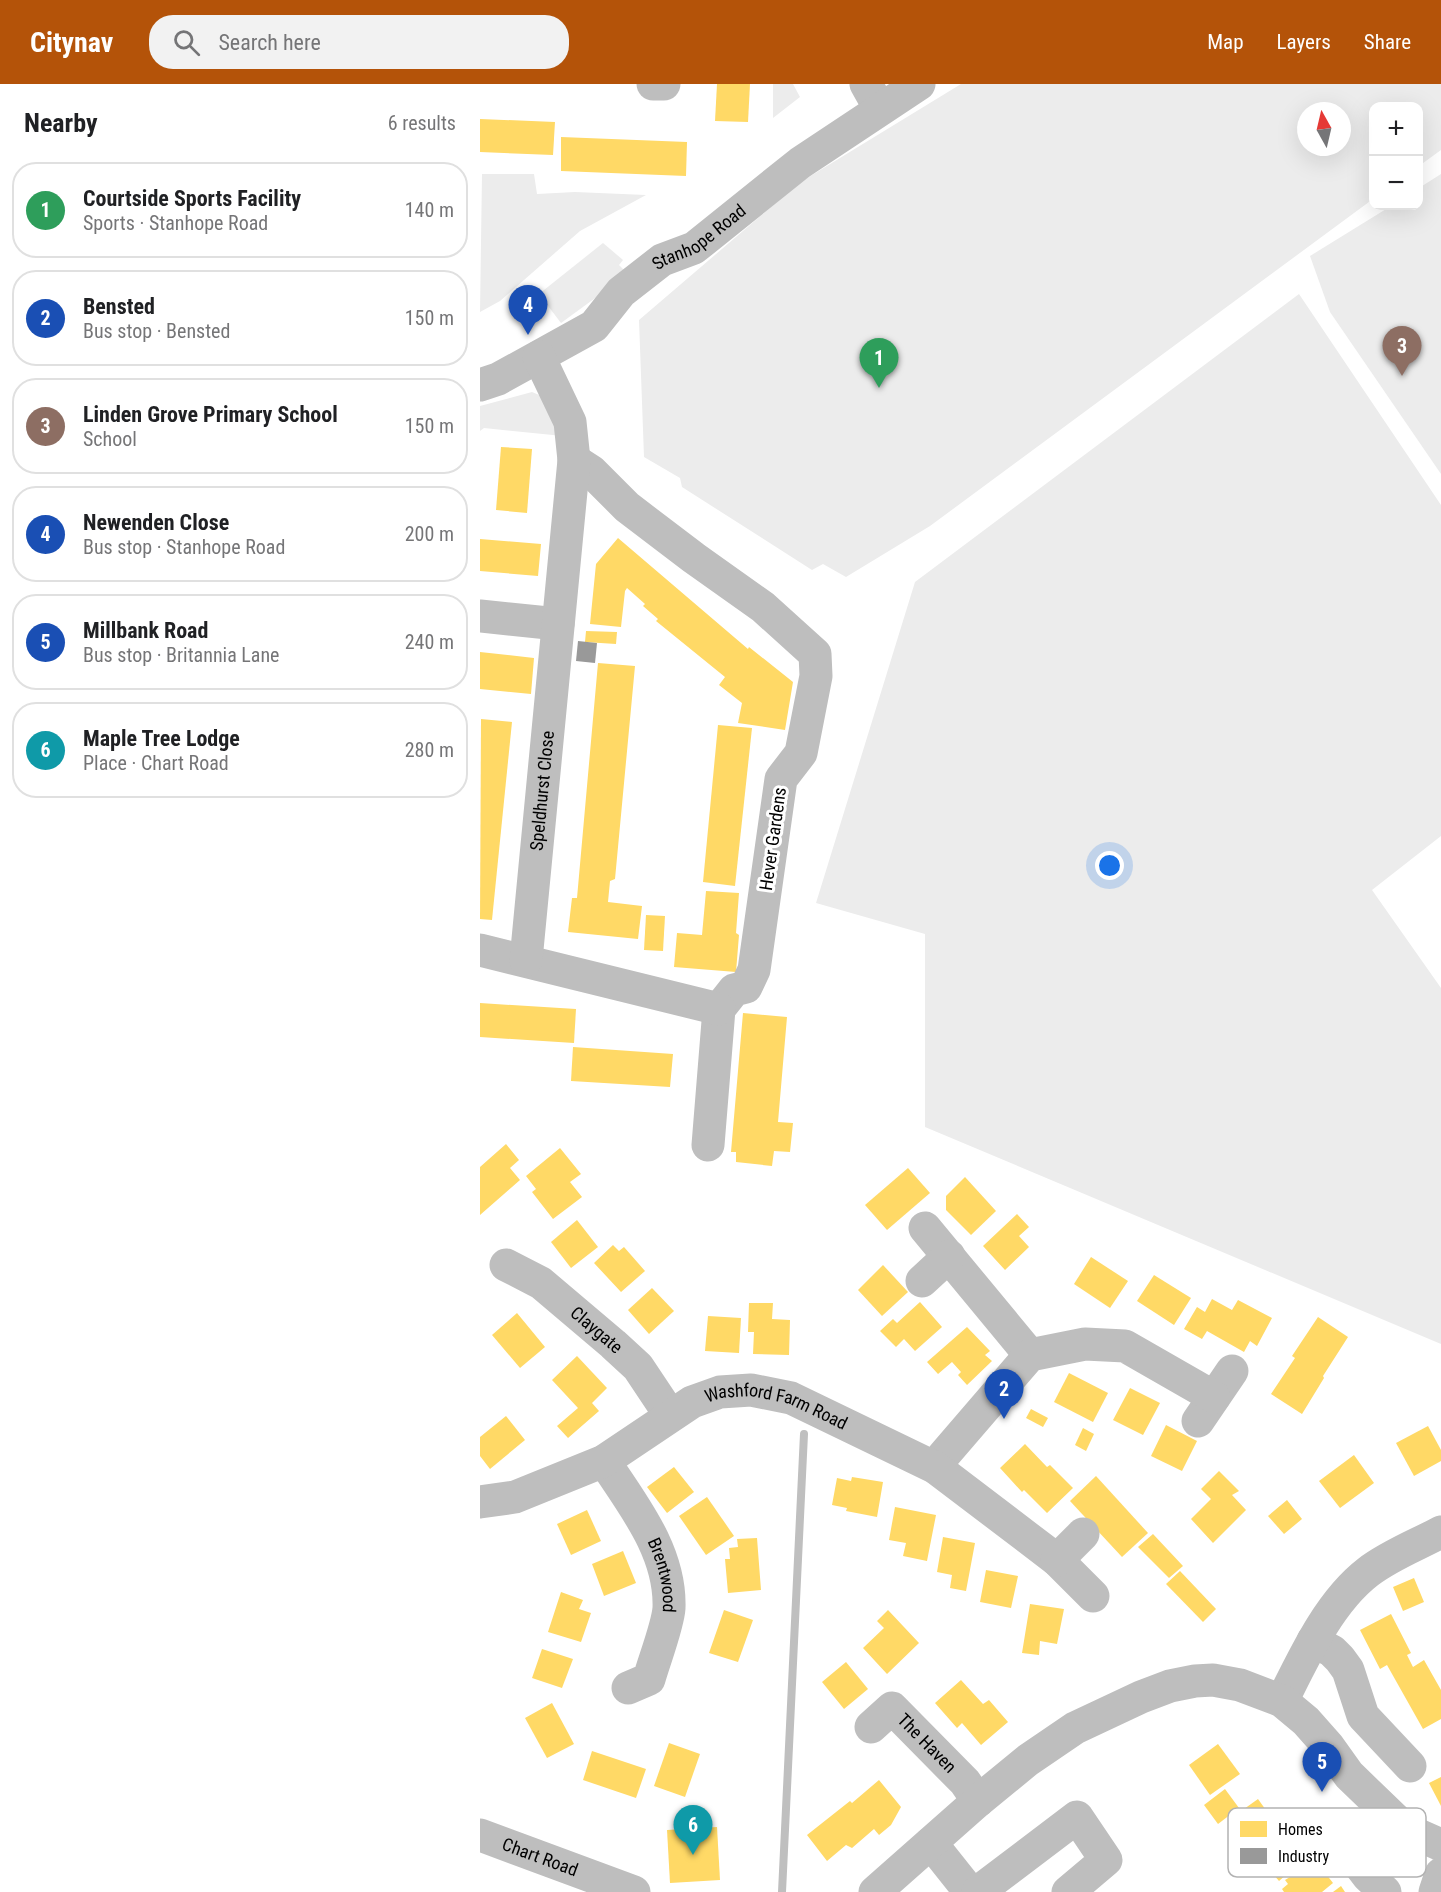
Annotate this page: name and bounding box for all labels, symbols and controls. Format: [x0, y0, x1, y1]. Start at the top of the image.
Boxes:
search box [149, 15, 569, 69]
text: Citynav [30, 26, 113, 59]
icon: search [170, 26, 203, 59]
text: Search here [218, 30, 321, 55]
text: Map [1207, 30, 1244, 54]
text: Layers [1277, 30, 1331, 54]
text: Share [1364, 30, 1411, 54]
north arrow [1297, 102, 1351, 156]
map controls [1369, 102, 1423, 210]
button: + [1369, 102, 1423, 156]
text: Nearby [24, 108, 98, 138]
text: 6 results [388, 111, 456, 135]
button: − [1369, 156, 1423, 210]
text: Courtside Sports Facility [83, 186, 301, 211]
text: 1 [40, 198, 51, 222]
text: 140 m [405, 198, 454, 222]
street label: Stanhope Road [648, 200, 750, 274]
text: Sports · Stanhope Road [83, 211, 268, 235]
pin: 4 [508, 286, 548, 335]
text: Bensted [83, 294, 155, 319]
text: 2 [40, 306, 51, 330]
text: 150 m [405, 306, 454, 330]
text: Bus stop · Bensted [83, 319, 230, 343]
pin: 3 [1382, 326, 1422, 376]
pin: 1 [860, 338, 898, 388]
text: Linden Grove Primary School [83, 402, 338, 427]
text: 3 [40, 414, 51, 438]
text: 150 m [405, 414, 454, 438]
text: School [83, 427, 137, 451]
text: Newenden Close [83, 510, 229, 535]
text: 4 [40, 522, 51, 546]
text: 200 m [405, 522, 454, 546]
text: Bus stop · Stanhope Road [83, 535, 285, 559]
text: Millbank Road [83, 618, 208, 643]
text: 5 [40, 630, 51, 654]
text: 240 m [405, 630, 454, 654]
text: Bus stop · Britannia Lane [83, 643, 279, 667]
text: Maple Tree Lodge [83, 726, 240, 751]
street label: Speldhurst Close [526, 730, 558, 852]
text: 6 [40, 738, 51, 762]
text: 280 m [405, 738, 454, 762]
text: Place · Chart Road [83, 751, 229, 775]
street label: Hever Gardens [755, 786, 790, 892]
your location [1095, 851, 1124, 880]
street label: Claygate [566, 1302, 627, 1357]
pin: 2 [984, 1370, 1024, 1419]
street label: Washford Farm Road [702, 1379, 851, 1434]
street label: Brentwood [644, 1534, 680, 1613]
street label: The Haven [893, 1709, 961, 1777]
pin: 5 [1302, 1742, 1342, 1792]
pin: 6 [674, 1806, 712, 1855]
legend [1228, 1808, 1426, 1877]
text: Homes [1278, 1820, 1323, 1839]
street label: Chart Road [499, 1833, 581, 1880]
text: Industry [1278, 1847, 1329, 1866]

